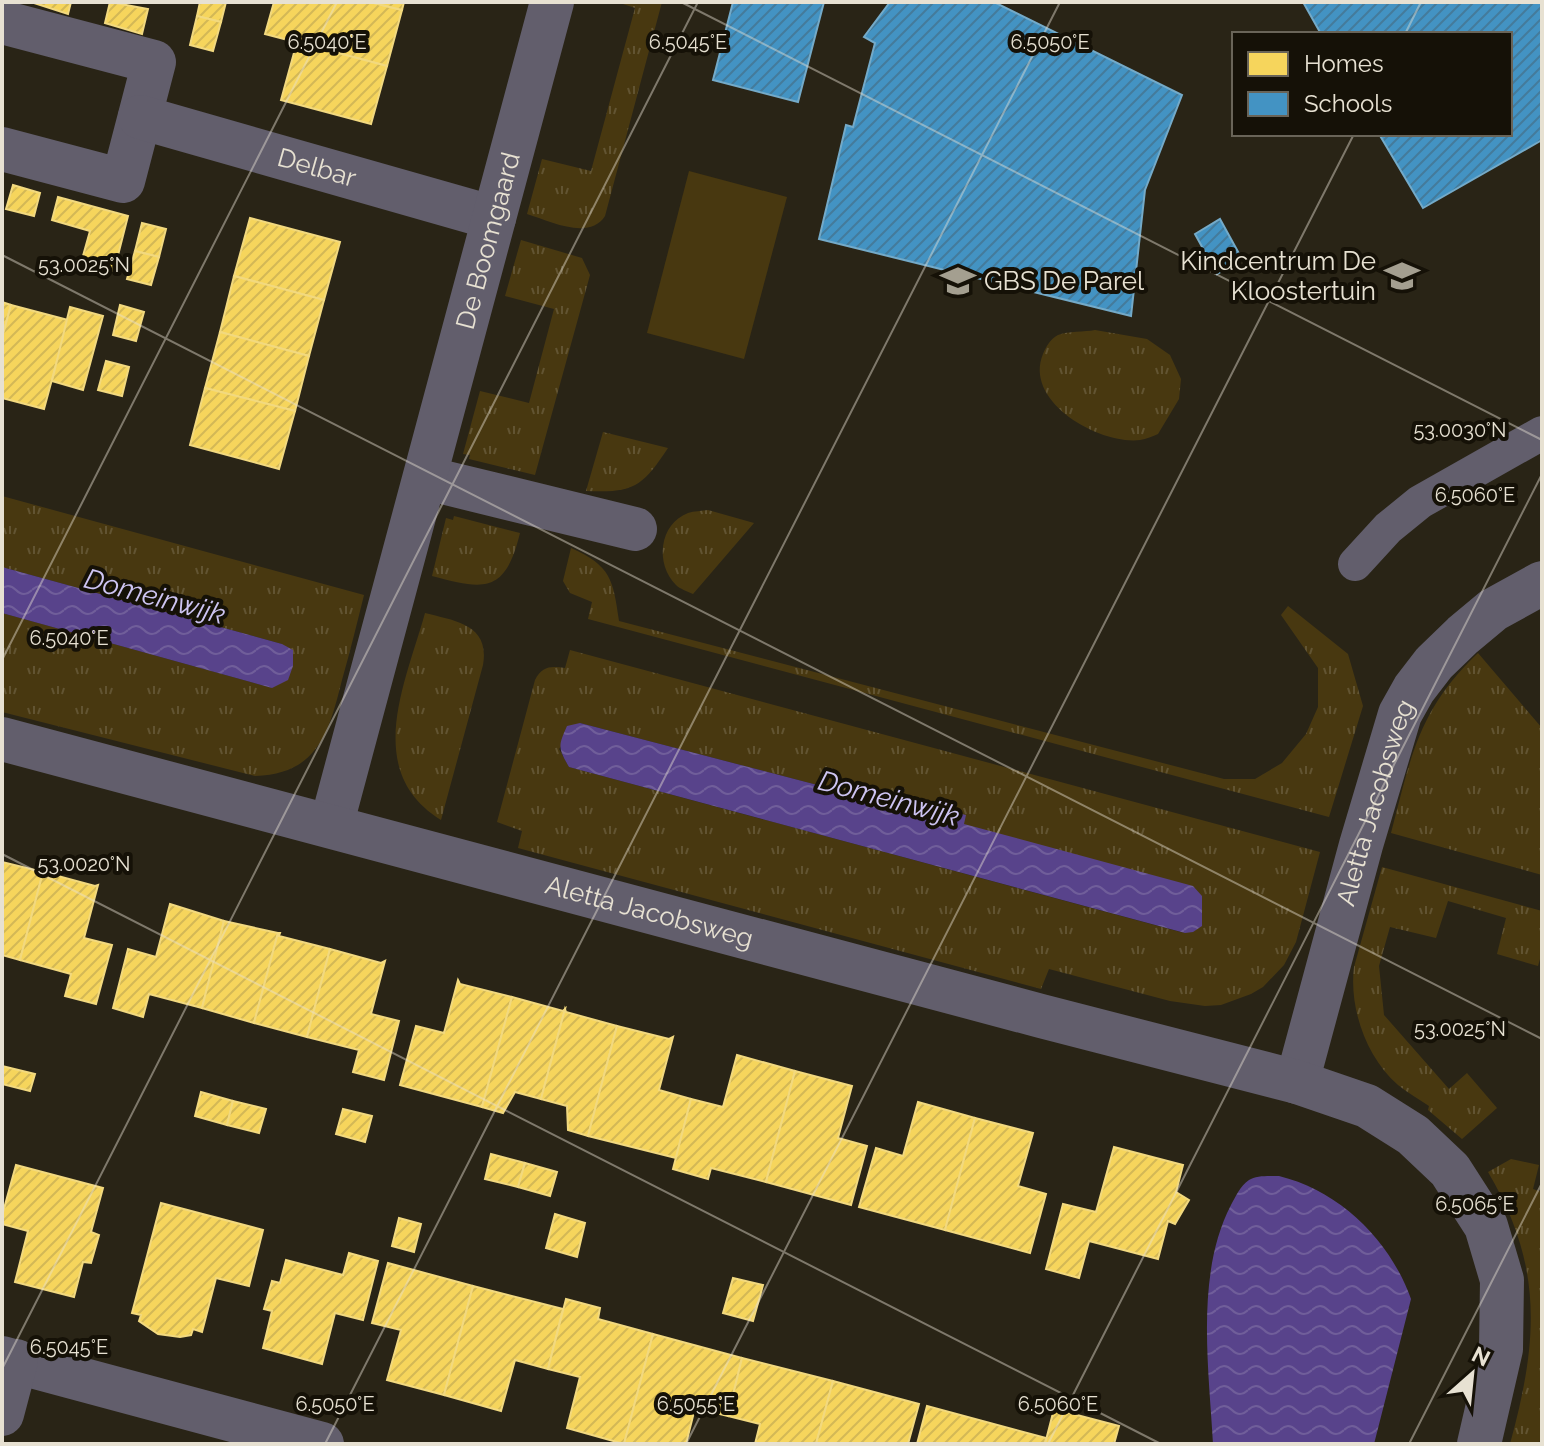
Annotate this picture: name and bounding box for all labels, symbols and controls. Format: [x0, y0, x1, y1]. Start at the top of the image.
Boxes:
text: 6.5040°E [287, 30, 367, 54]
text: 6.5045°E [649, 30, 727, 54]
text: 6.5050°E [1010, 30, 1090, 54]
legend [1232, 32, 1512, 136]
text: Homes [1304, 49, 1384, 78]
text: Schools [1304, 89, 1392, 118]
street label: Delbar [274, 142, 360, 193]
street label: De Boomgaard [450, 149, 526, 333]
place label: Kindcentrum De Kloostertuin [1180, 246, 1376, 306]
text: 53.0025°N [38, 253, 130, 277]
school or university icon: Kindcentrum De Kloostertuin [1383, 257, 1421, 295]
school or university icon: GBS De Parel [939, 262, 977, 300]
place label: GBS De Parel [984, 266, 1145, 296]
text: 53.0030°N [1413, 418, 1507, 442]
text: 6.5060°E [1435, 483, 1515, 507]
water label: Domeinwijk [81, 562, 229, 631]
text: 6.5040°E [29, 626, 109, 650]
street label: Aletta Jacobsweg [1330, 694, 1420, 909]
water label: Domeinwijk [815, 764, 963, 833]
text: 53.0020°N [38, 852, 130, 876]
street label: Aletta Jacobsweg [542, 870, 757, 954]
text: 53.0025°N [1414, 1017, 1506, 1041]
text: 6.5065°E [1435, 1192, 1515, 1216]
north arrow [1432, 1334, 1512, 1414]
text: 6.5045°E [30, 1335, 108, 1359]
text: N [1468, 1341, 1494, 1372]
text: 6.5050°E [295, 1392, 375, 1416]
text: 6.5055°E [657, 1392, 735, 1416]
text: 6.5060°E [1018, 1392, 1098, 1416]

